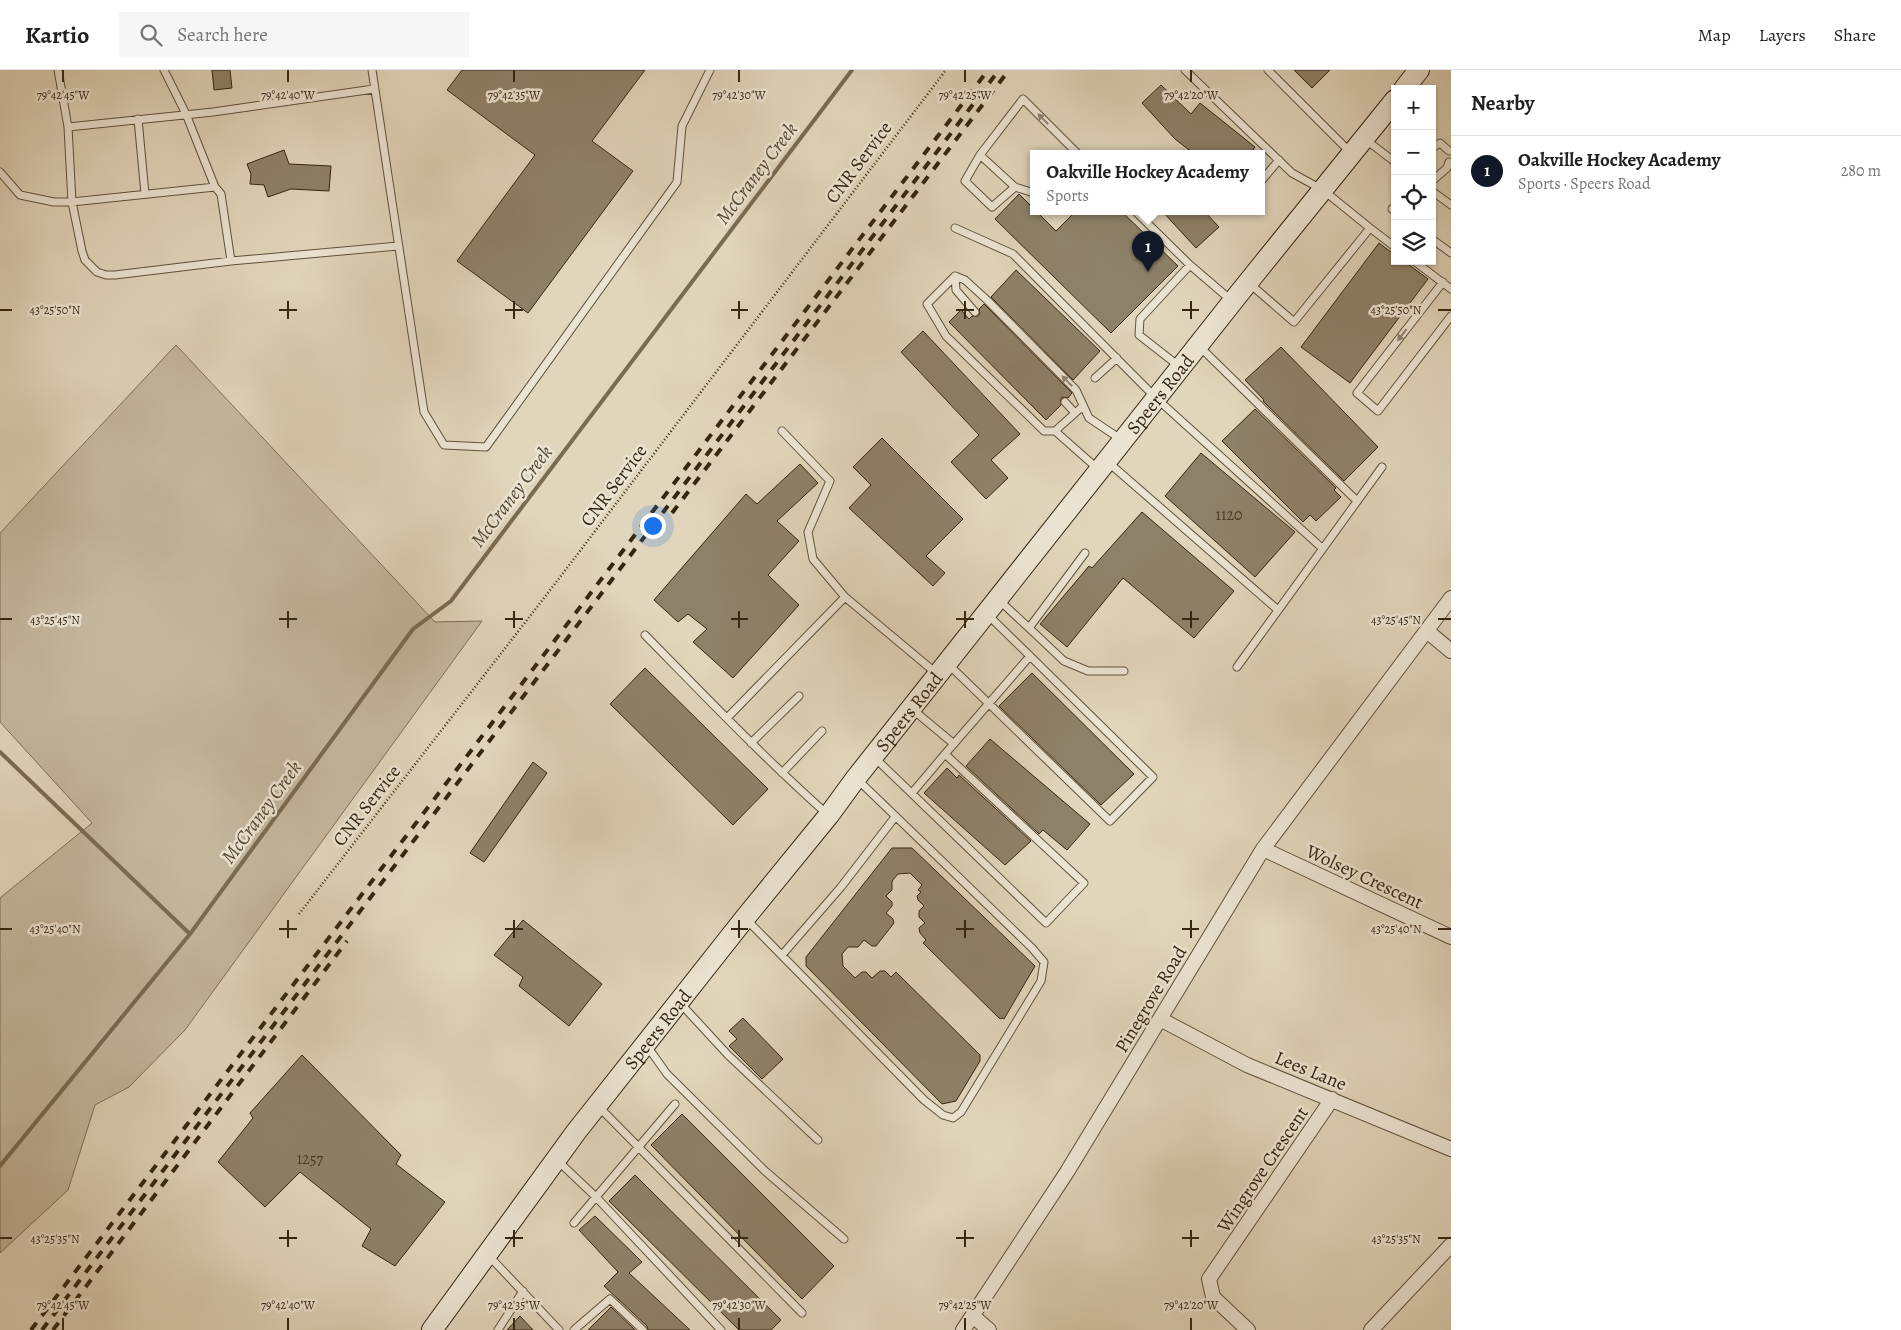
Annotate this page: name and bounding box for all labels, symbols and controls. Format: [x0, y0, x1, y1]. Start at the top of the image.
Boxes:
search box [119, 12, 469, 57]
text: Kartio [25, 19, 89, 51]
icon: search [137, 21, 165, 49]
text: Search here [177, 22, 268, 48]
text: Map [1698, 23, 1731, 47]
text: Layers [1759, 23, 1806, 47]
text: Share [1834, 23, 1876, 47]
map controls [1391, 85, 1436, 265]
button: + [1391, 85, 1436, 130]
text: 79°42'45"W [37, 87, 90, 103]
text: 79°42'40"W [261, 87, 316, 103]
text: 79°42'35"W [488, 87, 541, 103]
text: 79°42'30"W [712, 87, 767, 103]
text: 79°42'25"W [939, 87, 992, 103]
text: 79°42'20"W [1164, 87, 1219, 103]
text: Nearby [1471, 89, 1534, 117]
one-way arrow [1037, 113, 1049, 125]
street label: CNR Service [819, 116, 898, 209]
water label: McCraney Creek [709, 117, 804, 230]
button: − [1391, 130, 1436, 175]
text: Oakville Hockey Academy [1518, 147, 1720, 173]
popup [1030, 150, 1265, 215]
text: Oakville Hockey Academy [1046, 159, 1249, 185]
text: 1 [1484, 160, 1490, 182]
text: 280 m [1841, 160, 1881, 182]
text: Sports · Speers Road [1518, 173, 1651, 195]
button: locate [1391, 175, 1436, 220]
text: Sports [1046, 185, 1089, 207]
button: layers [1391, 220, 1436, 265]
pin: 1 [1132, 231, 1164, 272]
text: 43°25'50"N [30, 302, 81, 318]
text: 43°25'50"N [1371, 302, 1422, 318]
one-way arrow [1397, 328, 1407, 342]
street label: Speers Road [1121, 348, 1201, 440]
one-way arrow [1062, 375, 1074, 387]
street label: CNR Service [574, 439, 653, 532]
water label: McCraney Creek [464, 440, 559, 553]
house number: 1120 [1215, 504, 1243, 526]
your location [640, 513, 666, 539]
text: 43°25'45"N [30, 612, 80, 628]
text: 43°25'45"N [1371, 612, 1421, 628]
street label: Speers Road [870, 666, 950, 758]
water label: McCraney Creek [215, 755, 308, 869]
street label: CNR Service [327, 759, 407, 852]
street label: Wolsey Crescent [1301, 838, 1427, 915]
text: 43°25'40"N [29, 921, 81, 937]
text: 43°25'40"N [1370, 921, 1422, 937]
street label: Pinegrove Road [1109, 941, 1193, 1058]
street label: Speers Road [618, 984, 698, 1075]
street label: Lees Lane [1271, 1045, 1350, 1097]
street label: Wingrove Crescent [1210, 1102, 1315, 1238]
house number: 1257 [297, 1148, 324, 1170]
text: 43°25'35"N [30, 1231, 80, 1247]
text: 43°25'35"N [1371, 1231, 1421, 1247]
text: 79°42'45"W [37, 1297, 90, 1313]
text: 79°42'40"W [261, 1297, 316, 1313]
text: 79°42'35"W [488, 1297, 541, 1313]
text: 79°42'30"W [712, 1297, 767, 1313]
text: 79°42'25"W [939, 1297, 992, 1313]
text: 79°42'20"W [1164, 1297, 1219, 1313]

